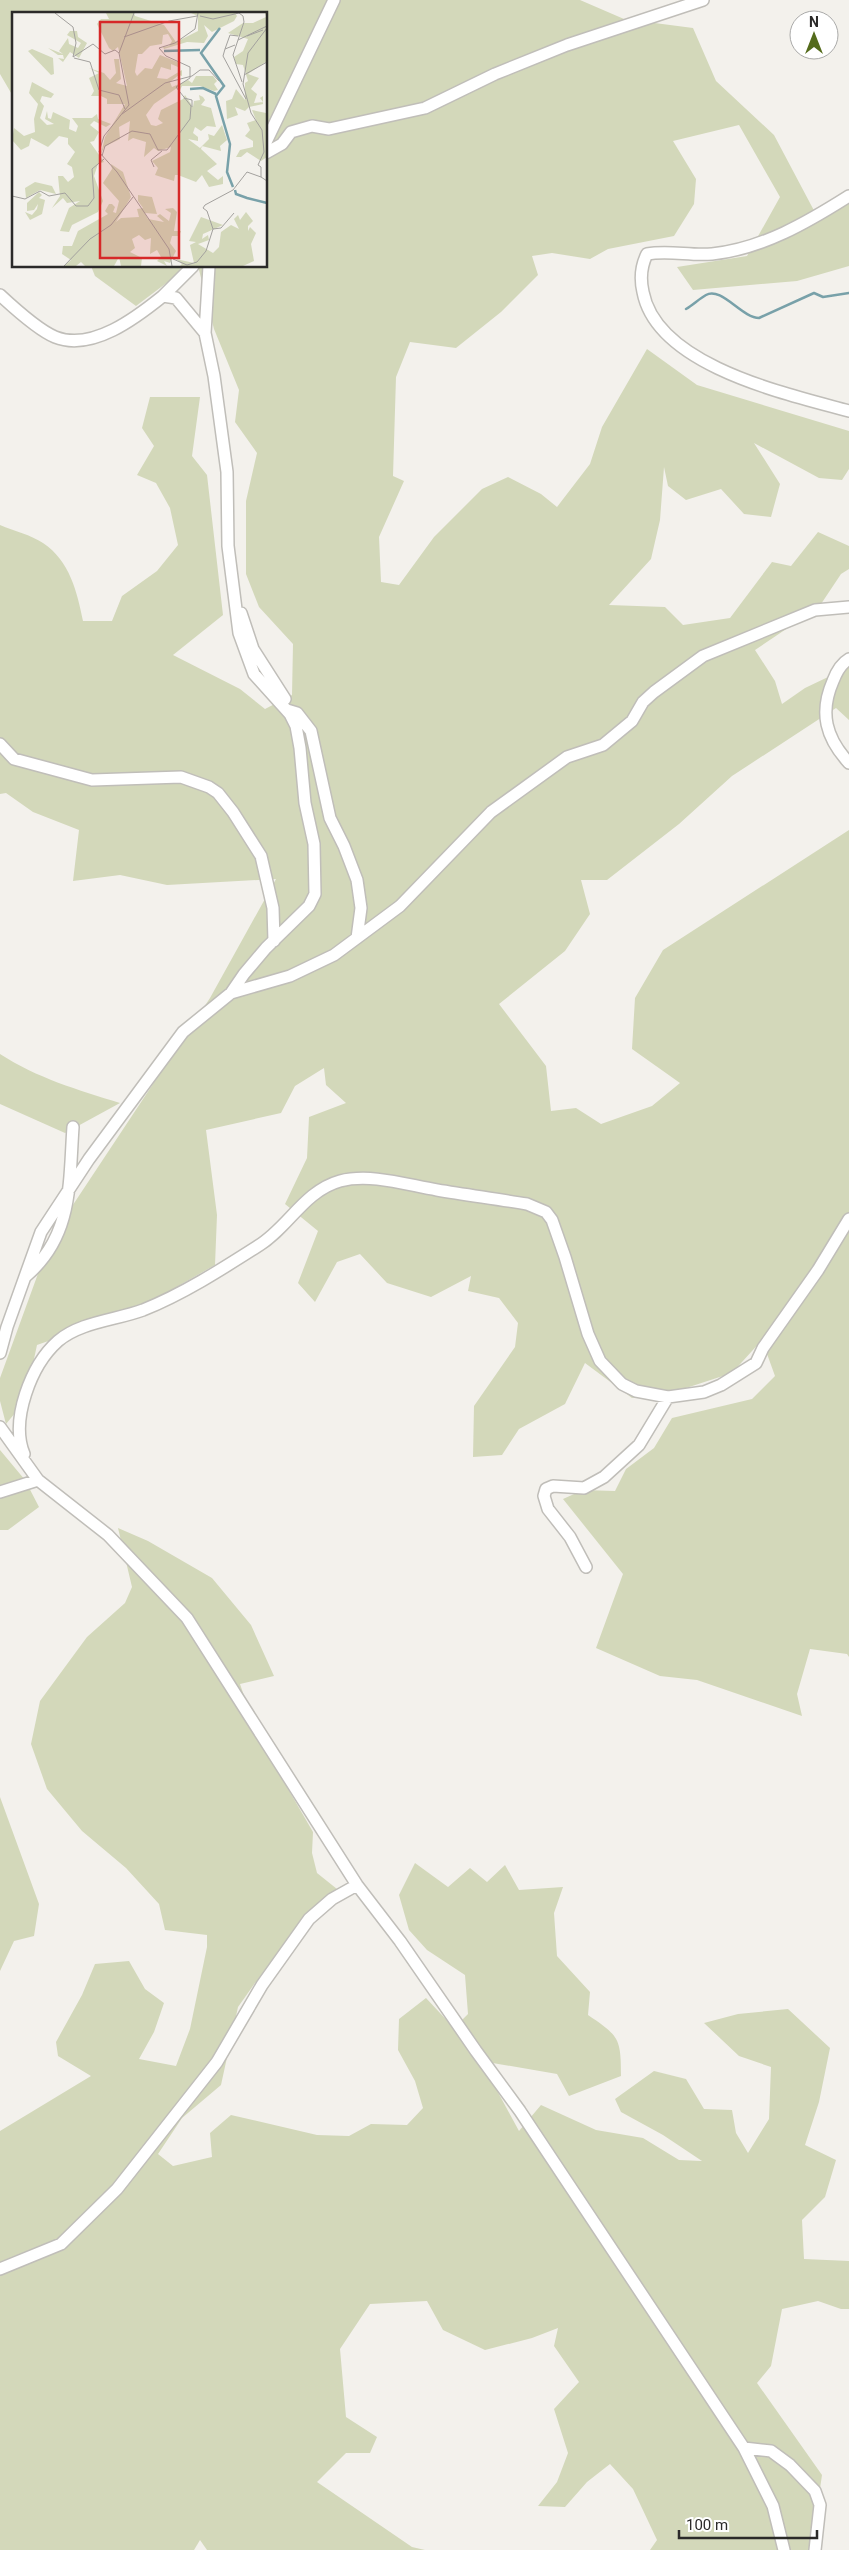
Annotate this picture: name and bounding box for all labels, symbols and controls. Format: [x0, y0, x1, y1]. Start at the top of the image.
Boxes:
north arrow [789, 10, 839, 60]
inset map [12, 12, 268, 268]
text: N [809, 14, 819, 30]
scale bar [679, 2508, 816, 2540]
text: 100 m [686, 2516, 728, 2534]

